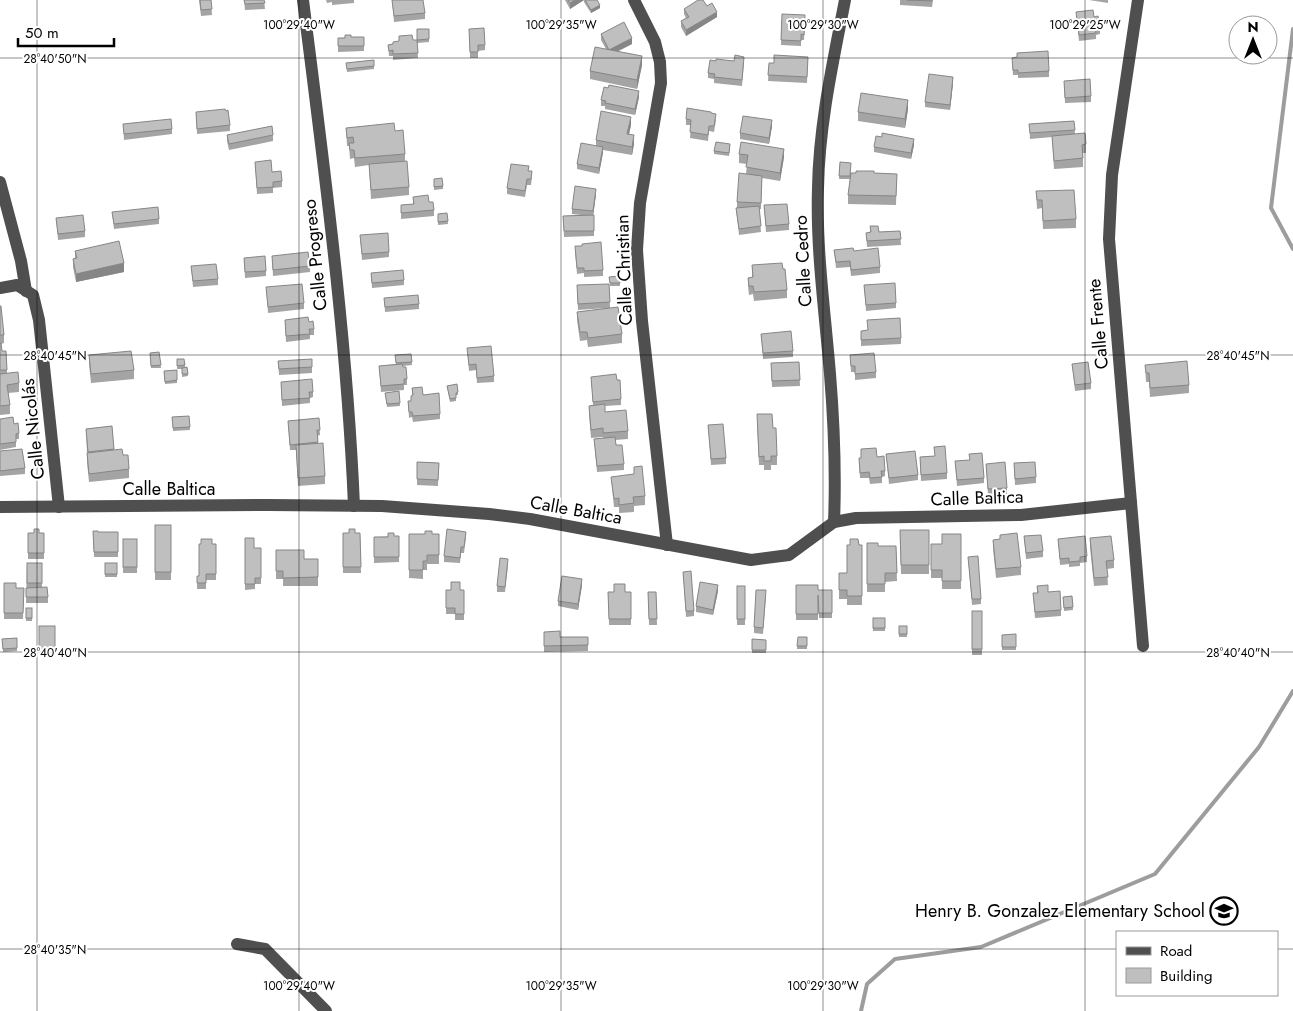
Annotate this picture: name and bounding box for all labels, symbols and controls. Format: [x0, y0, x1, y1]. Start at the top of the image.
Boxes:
scale bar [18, 15, 114, 47]
north arrow [1228, 15, 1278, 65]
text: 100°29'40"W [263, 16, 335, 34]
text: 100°29'35"W [525, 16, 597, 34]
text: 100°29'30"W [787, 16, 859, 34]
text: 100°29'25"W [1049, 16, 1121, 34]
text: N [1247, 17, 1259, 37]
text: 50 m [25, 22, 59, 44]
text: 28°40'50"N [23, 50, 87, 68]
street label: Calle Progreso [296, 198, 334, 312]
street label: Calle Christian [609, 214, 639, 326]
street label: Calle Cedro [788, 214, 818, 307]
street label: Calle Frente [1081, 278, 1115, 370]
text: 28°40'45"N [24, 347, 86, 365]
text: 28°40'45"N [1207, 347, 1269, 365]
street label: Calle Nicolás [15, 377, 51, 481]
street label: Calle Baltica [122, 476, 216, 502]
street label: Calle Baltica [930, 483, 1024, 513]
street label: Calle Baltica [528, 489, 624, 531]
text: 28°40'40"N [23, 644, 87, 662]
text: 28°40'40"N [1206, 644, 1270, 662]
school or university icon: Henry B. Gonzalez Elementary School [1209, 896, 1239, 926]
place label: Henry B. Gonzalez Elementary School [915, 898, 1205, 924]
legend [1116, 931, 1278, 996]
text: Road [1160, 940, 1192, 962]
text: 28°40'35"N [24, 941, 86, 959]
text: Building [1160, 965, 1212, 987]
text: 100°29'40"W [263, 977, 335, 995]
text: 100°29'35"W [525, 977, 597, 995]
text: 100°29'30"W [787, 977, 859, 995]

